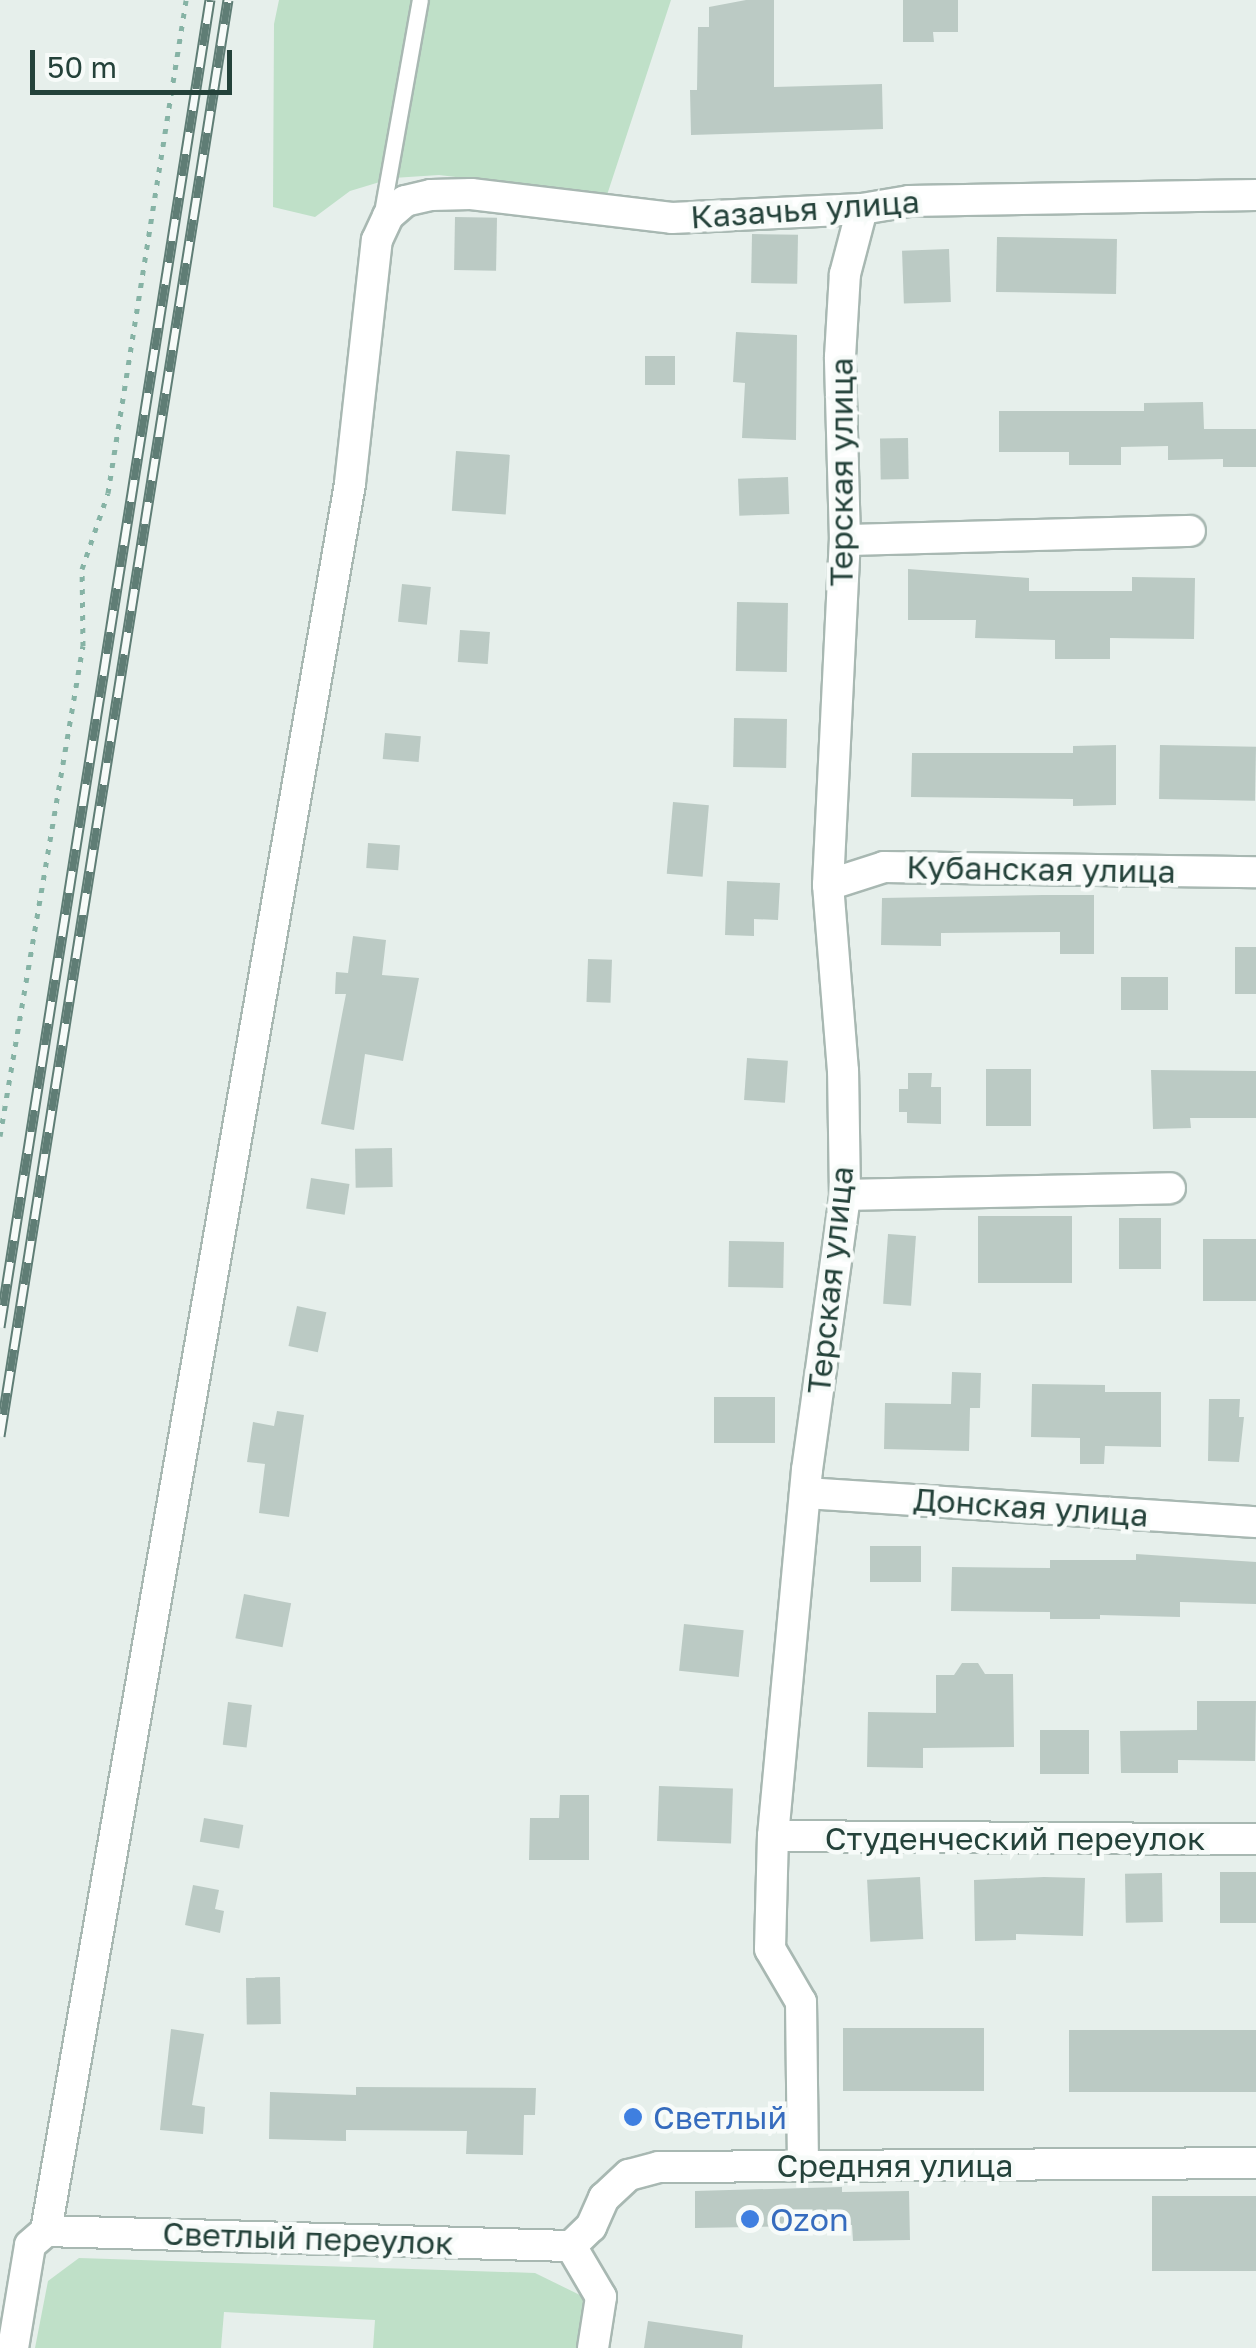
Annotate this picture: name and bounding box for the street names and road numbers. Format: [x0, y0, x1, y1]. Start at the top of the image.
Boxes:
street label: Казачья улица [689, 182, 921, 236]
street label: Терская улица [822, 358, 860, 586]
street label: Кубанская улица [906, 847, 1176, 891]
street label: Терская улица [799, 1164, 861, 1396]
street label: Донская улица [912, 1480, 1150, 1534]
street label: Студенческий переулок [825, 1819, 1205, 1857]
street label: Средняя улица [777, 2146, 1013, 2184]
street label: Светлый переулок [162, 2214, 454, 2262]

